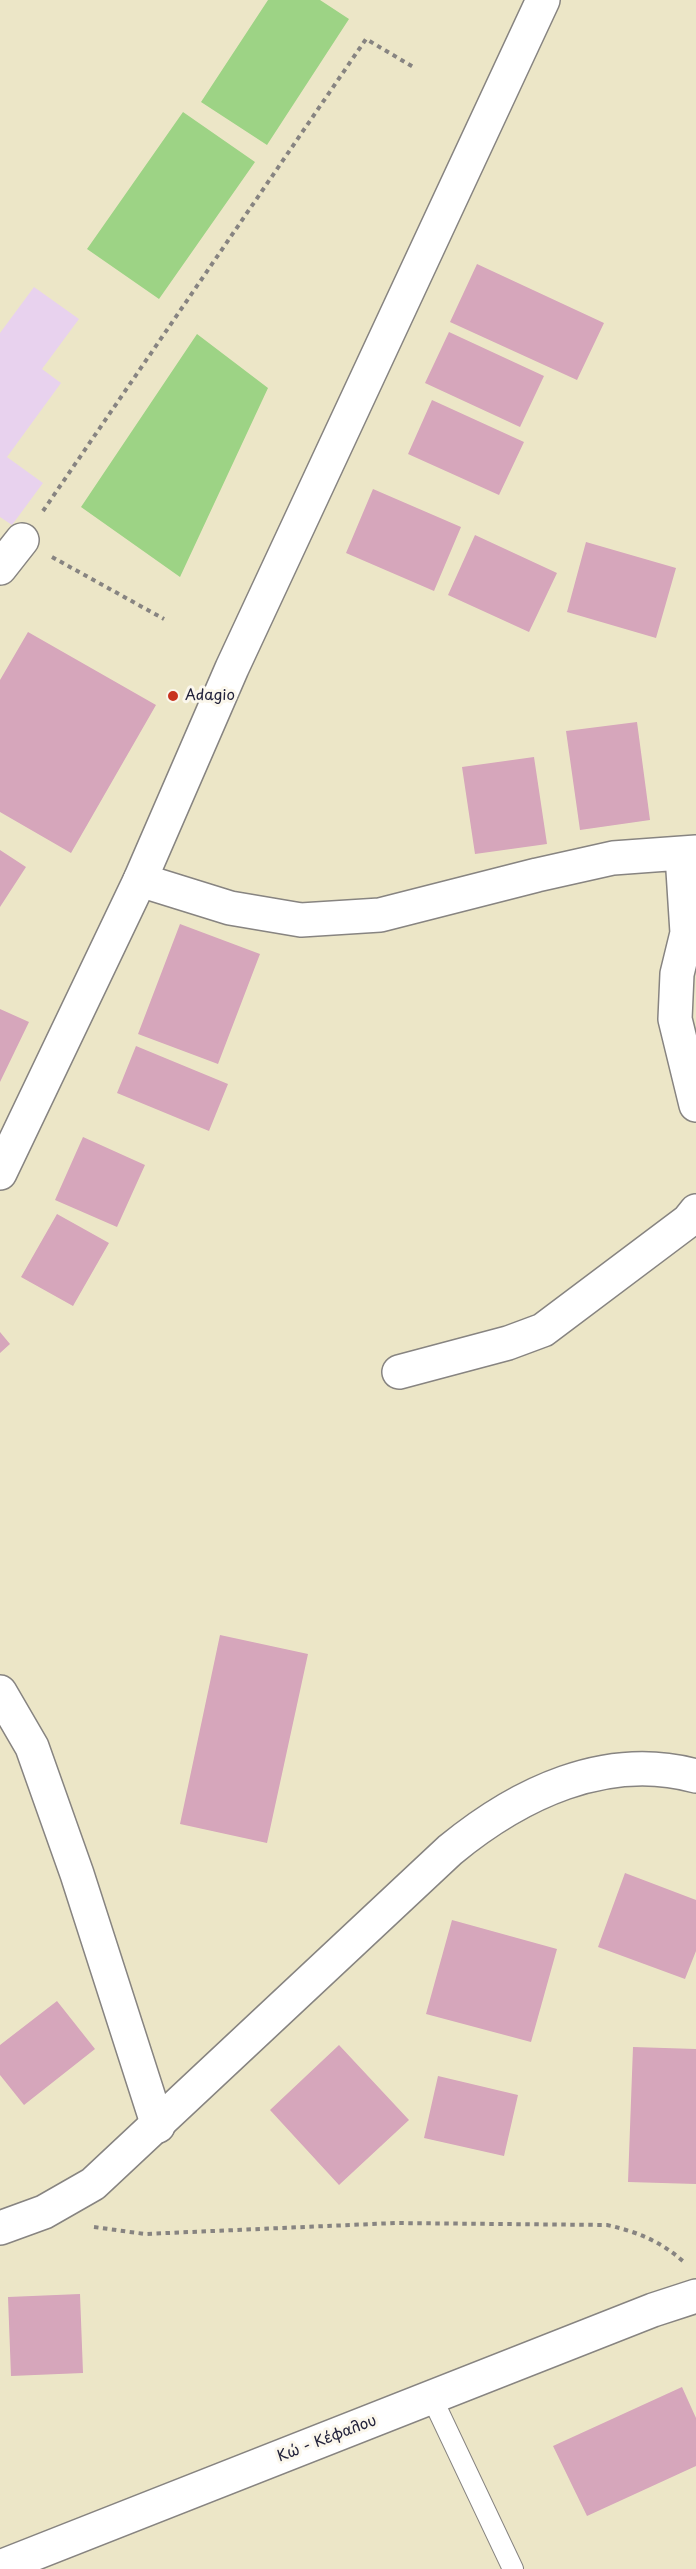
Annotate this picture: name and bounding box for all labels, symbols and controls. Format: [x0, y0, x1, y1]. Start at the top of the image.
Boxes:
place label: Adagio [185, 687, 235, 705]
marker: Adagio [166, 689, 180, 703]
street label: Κώ - Κέφαλου [275, 2412, 379, 2466]

